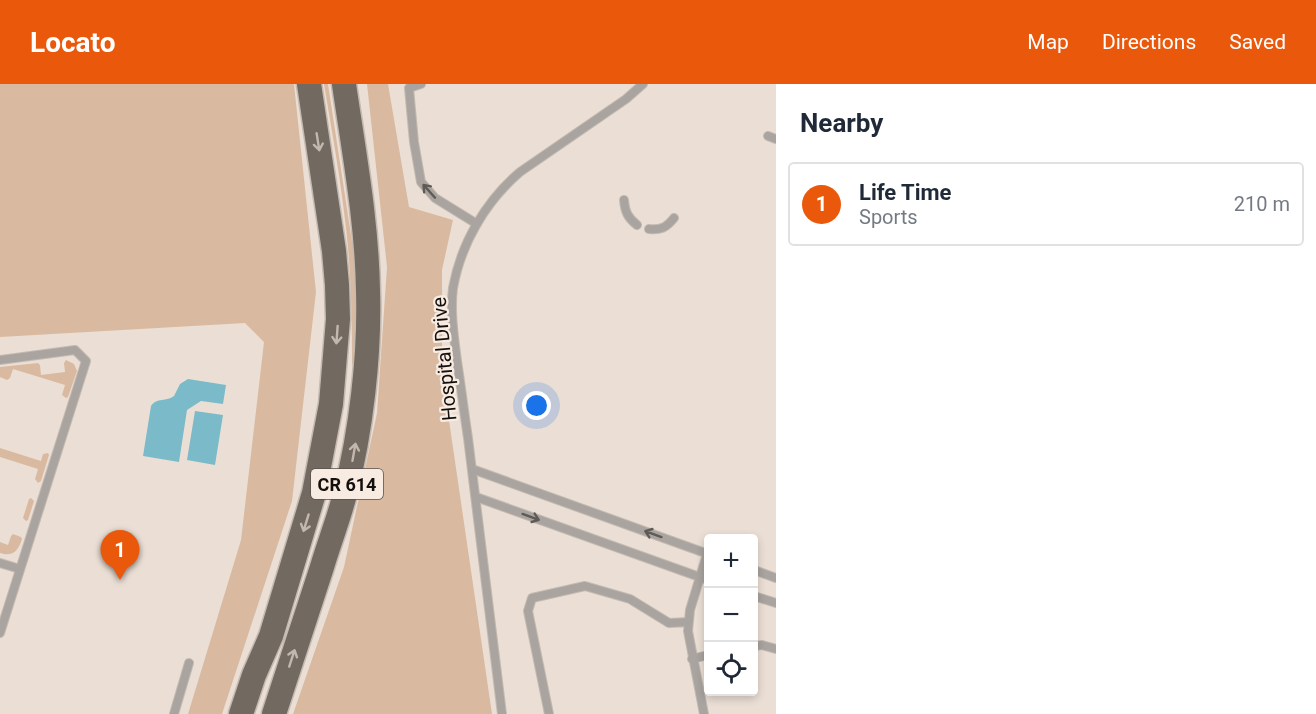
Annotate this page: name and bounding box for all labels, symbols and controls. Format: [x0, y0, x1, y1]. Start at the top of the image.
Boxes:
text: Locato [30, 26, 115, 59]
text: Map [1027, 30, 1069, 54]
text: Directions [1102, 30, 1196, 54]
text: Saved [1229, 30, 1286, 54]
text: Nearby [800, 108, 883, 138]
one-way arrow [313, 131, 324, 151]
text: Life Time [859, 180, 952, 205]
one-way arrow [422, 184, 436, 199]
text: 1 [816, 192, 827, 216]
text: 210 m [1234, 192, 1290, 216]
text: Sports [859, 205, 918, 229]
street label: Hospital Drive [427, 296, 461, 422]
one-way arrow [331, 325, 342, 345]
your location [522, 391, 551, 420]
one-way arrow [349, 442, 360, 462]
road number: CR 614 [311, 469, 383, 499]
one-way arrow [521, 512, 539, 523]
one-way arrow [300, 513, 311, 532]
one-way arrow [645, 528, 663, 539]
pin: 1 [100, 530, 140, 580]
map controls [704, 534, 758, 696]
button: + [704, 534, 758, 588]
button: − [704, 588, 758, 642]
button: locate [704, 642, 758, 696]
one-way arrow [287, 649, 298, 668]

